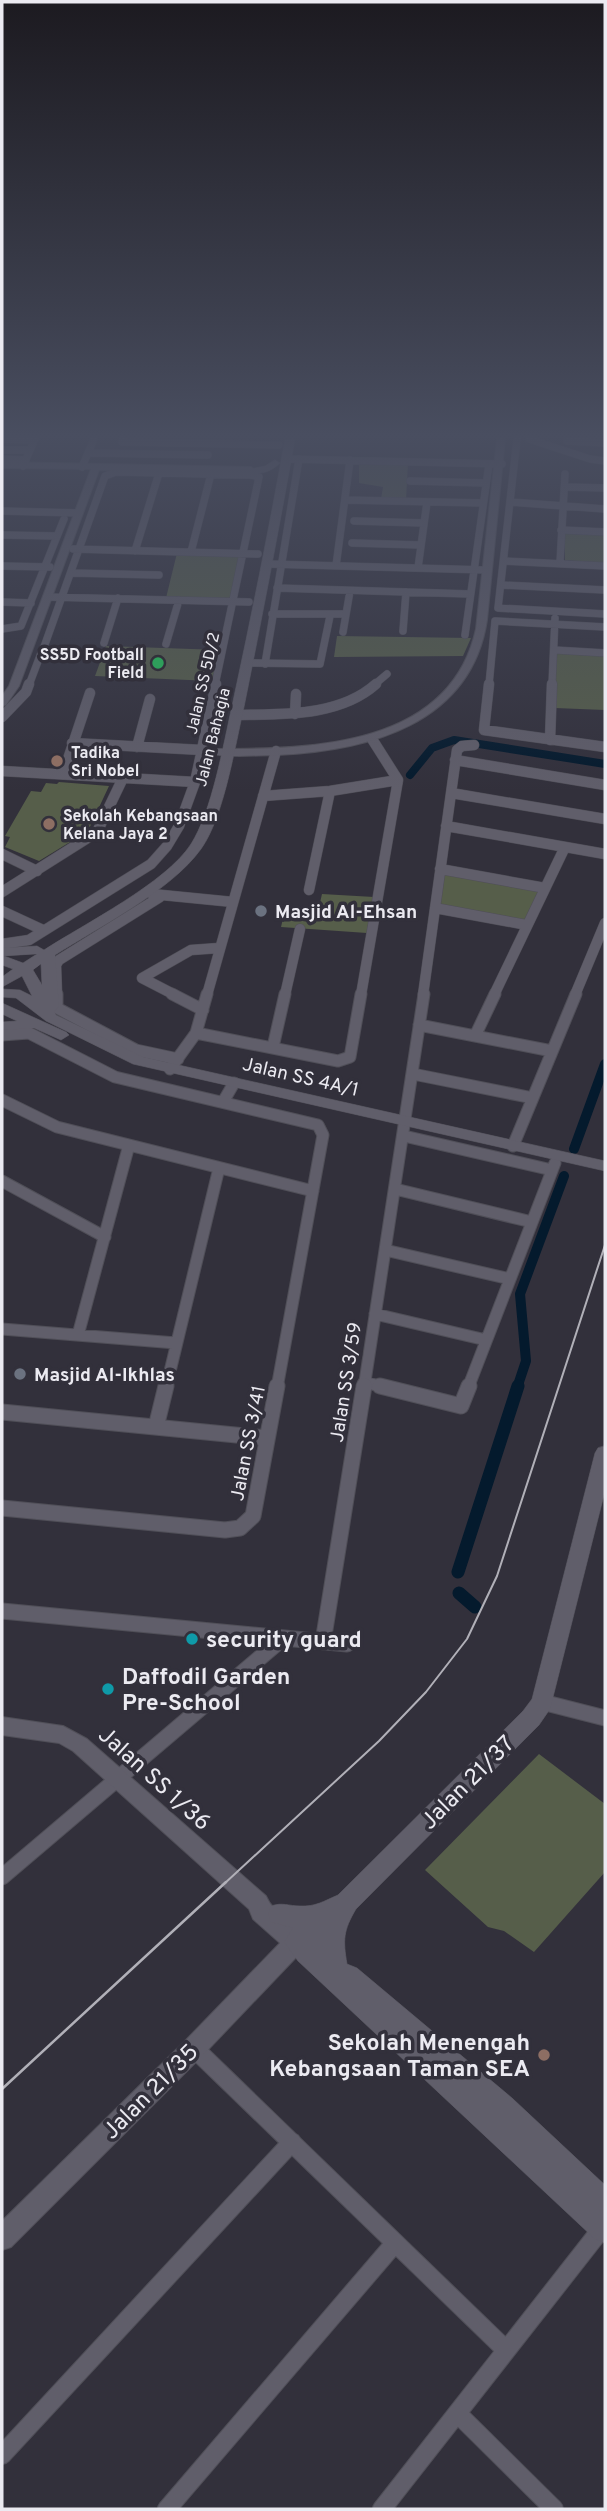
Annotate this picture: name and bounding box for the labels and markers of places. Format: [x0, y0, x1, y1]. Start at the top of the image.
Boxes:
place label: SS5D Football Field [40, 646, 144, 684]
marker: SS5D Football Field [150, 655, 166, 671]
place label: Tadika Sri Nobel [71, 744, 139, 782]
marker: Tadika Sri Nobel [49, 753, 65, 769]
place label: Sekolah Kebangsaan Kelana Jaya 2 [63, 807, 218, 845]
marker: Sekolah Kebangsaan Kelana Jaya 2 [41, 816, 57, 832]
place label: Masjid Al-Ehsan [275, 901, 417, 925]
marker: Masjid Al-Ehsan [253, 903, 269, 919]
place label: Masjid Al-Ikhlas [34, 1364, 175, 1388]
marker: Masjid Al-Ikhlas [12, 1366, 28, 1382]
place label: security guard [206, 1627, 362, 1656]
marker: security guard [184, 1631, 200, 1647]
place label: Daffodil Garden Pre-School [122, 1664, 290, 1719]
marker: Daffodil Garden Pre-School [100, 1681, 116, 1697]
place label: Sekolah Menengah Kebangsaan Taman SEA [269, 2030, 530, 2085]
marker: Sekolah Menengah Kebangsaan Taman SEA [536, 2047, 552, 2063]

